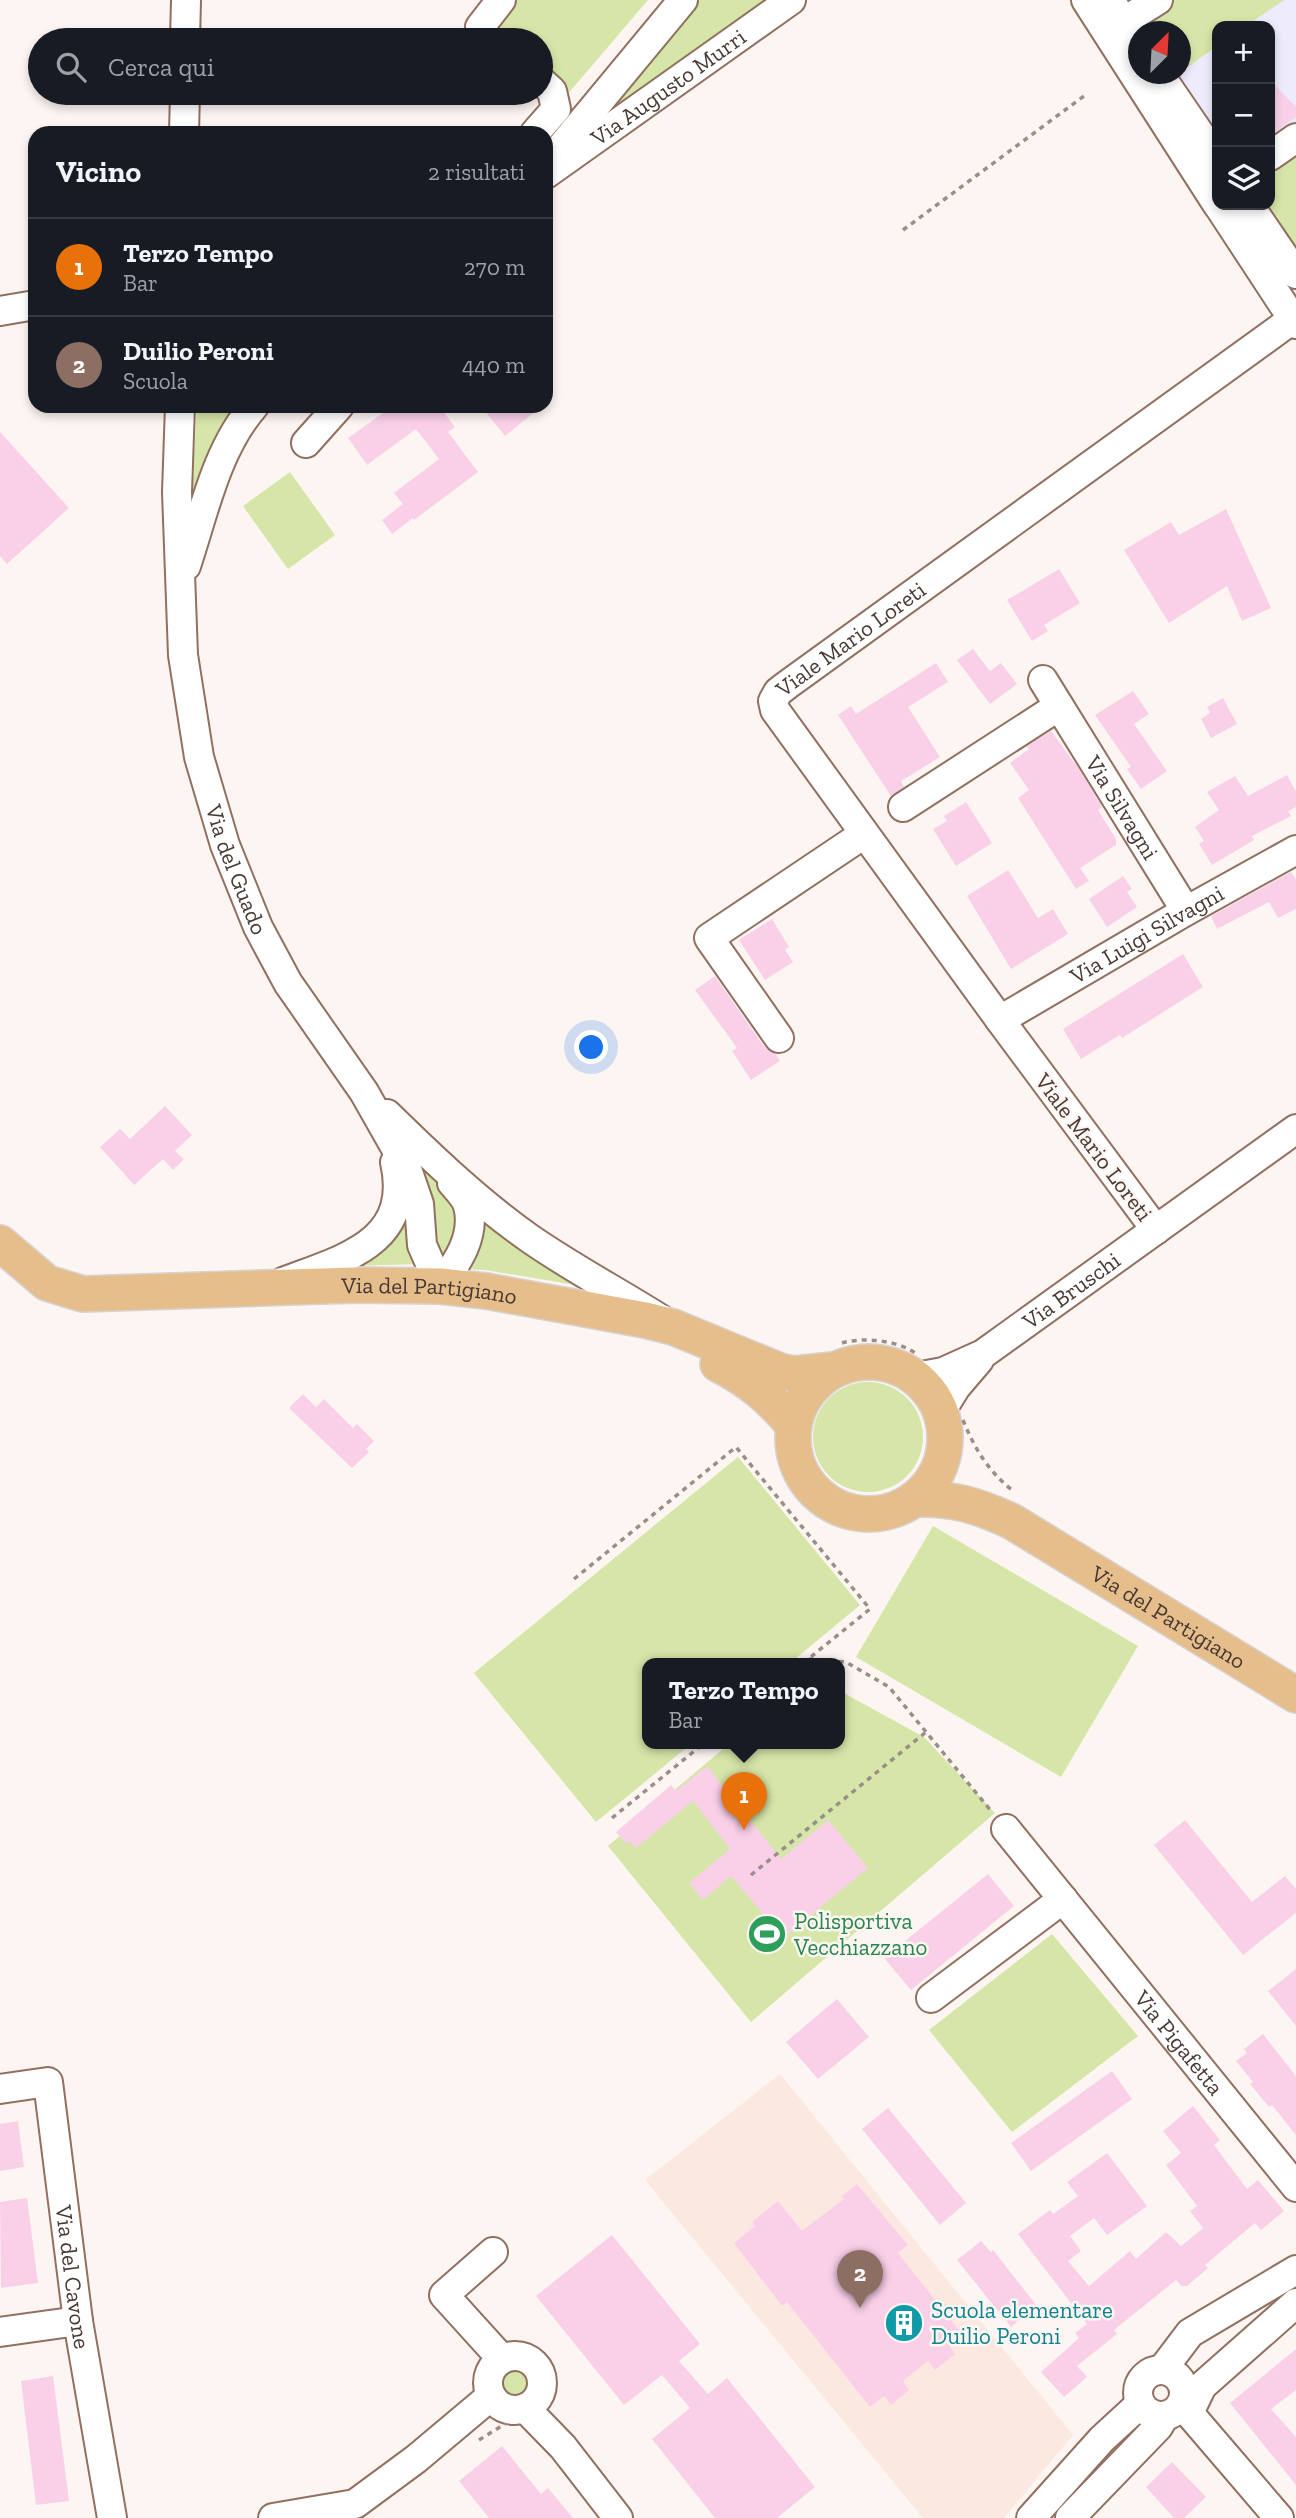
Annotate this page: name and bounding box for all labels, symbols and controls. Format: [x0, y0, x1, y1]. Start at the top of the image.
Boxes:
north arrow [1128, 21, 1191, 84]
map controls [1212, 21, 1275, 210]
button: + [1212, 21, 1275, 84]
street label: Via Augusto Murri [584, 23, 751, 152]
search box [28, 28, 553, 105]
icon: search [52, 48, 90, 86]
text: Cerca qui [108, 51, 214, 83]
button: − [1212, 84, 1275, 147]
button: layers [1212, 147, 1275, 210]
text: Vicino [56, 154, 141, 190]
text: 2 risultati [428, 158, 525, 186]
text: Terzo Tempo [123, 237, 273, 269]
text: 1 [74, 253, 84, 281]
text: 270 m [464, 253, 525, 281]
text: Bar [123, 269, 158, 297]
text: Duilio Peroni [123, 335, 274, 367]
text: 2 [73, 351, 85, 379]
text: 440 m [462, 351, 525, 379]
text: Scuola [123, 367, 188, 395]
street label: Viale Mario Loreti [769, 575, 931, 703]
street label: Via Silvagni [1079, 750, 1165, 865]
street label: Via del Guado [200, 800, 273, 939]
street label: Via Luigi Silvagni [1064, 879, 1229, 990]
your location [574, 1030, 608, 1064]
street label: Viale Mario Loreti [1029, 1067, 1159, 1227]
street label: Via Bruschi [1016, 1246, 1126, 1336]
street label: Via del Partigiano [340, 1271, 519, 1310]
street label: Via del Partigiano [1085, 1559, 1251, 1675]
popup [642, 1658, 845, 1749]
text: Terzo Tempo [668, 1674, 819, 1706]
text: Bar [668, 1706, 703, 1734]
pin: 1 [721, 1772, 767, 1830]
place label: Polisportiva Vecchiazzano [793, 1907, 927, 1961]
sports icon: Polisportiva Vecchiazzano [746, 1913, 788, 1955]
street label: Via Pigafetta [1128, 1984, 1230, 2101]
street label: Via del Cavone [49, 2202, 97, 2351]
pin: 2 [837, 2250, 883, 2308]
place label: Scuola elementare Duilio Peroni [931, 2296, 1113, 2350]
building icon: Scuola elementare Duilio Peroni [883, 2302, 925, 2344]

